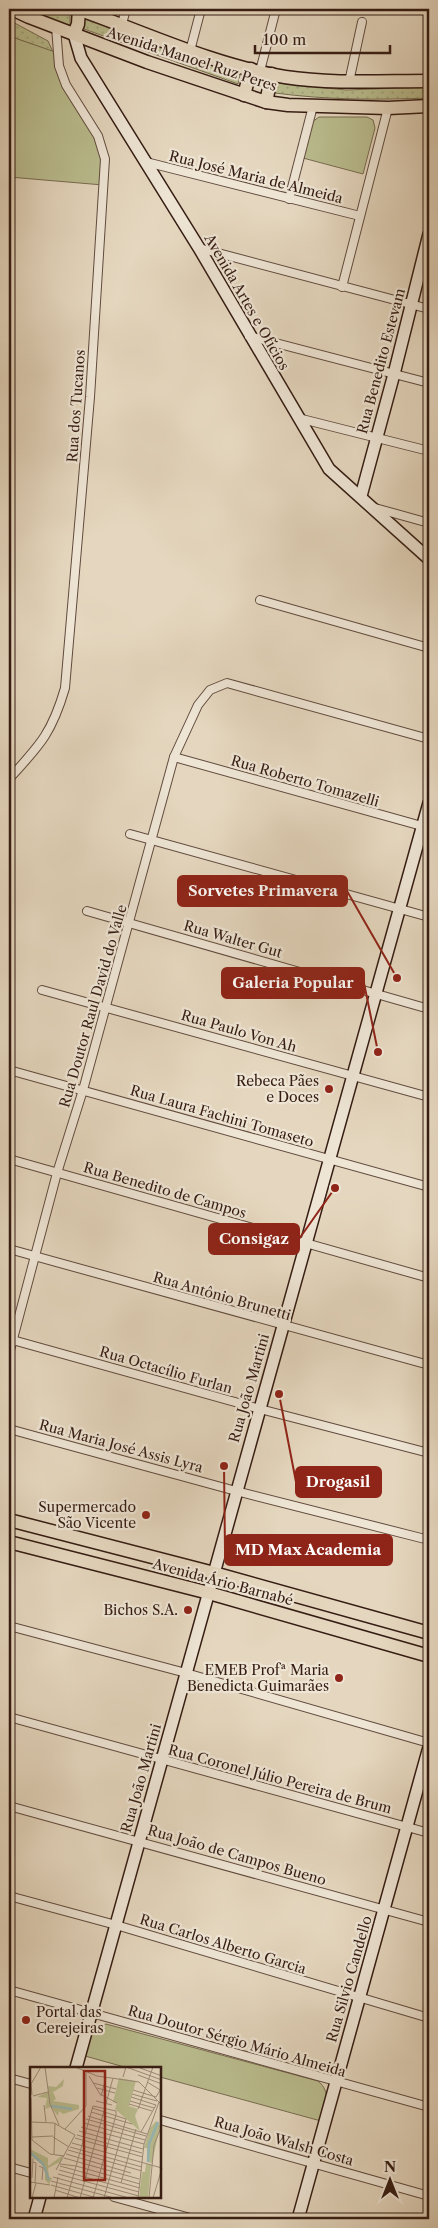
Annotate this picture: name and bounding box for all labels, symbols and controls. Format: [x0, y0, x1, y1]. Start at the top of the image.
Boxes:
scale bar [255, 22, 390, 54]
street label: Avenida Manoel Ruz Peres [104, 23, 279, 95]
text: 100 m [263, 30, 306, 49]
street label: Rua José Maria de Almeida [167, 147, 345, 207]
street label: Avenida Artes e Ofícios [200, 230, 293, 373]
street label: Rua Benedito Estevam [353, 286, 409, 436]
street label: Rua dos Tucanos [63, 349, 89, 463]
street label: Rua Roberto Tomazelli [229, 751, 381, 811]
callout: Sorvetes Primavera [178, 876, 347, 906]
text: Sorvetes Primavera [188, 881, 338, 900]
street label: Rua Doutor Raul David do Valle [55, 902, 131, 1110]
street label: Rua Walter Gut [182, 916, 284, 962]
callout: Galeria Popular [222, 968, 364, 998]
text: Galeria Popular [232, 973, 354, 992]
street label: Rua Paulo Von Ah [179, 1006, 299, 1056]
place label: Rebeca Pães e Doces [236, 1072, 319, 1106]
street label: Rua Laura Fachini Tomaseto [128, 1081, 316, 1151]
marker: Rebeca Pães e Doces [323, 1083, 335, 1095]
street label: Rua Benedito de Campos [81, 1158, 249, 1222]
callout: Consigaz [209, 1224, 299, 1254]
text: Consigaz [219, 1229, 289, 1248]
street label: Rua Antônio Brunetti [151, 1268, 293, 1324]
street label: Rua João Martini [225, 1331, 273, 1445]
street label: Rua Octacílio Furlan [97, 1342, 235, 1398]
street label: Rua Maria José Assis Lyra [37, 1415, 205, 1477]
callout: Drogasil [296, 1467, 381, 1497]
text: Drogasil [306, 1472, 370, 1491]
place label: Supermercado São Vicente [38, 1498, 136, 1532]
marker: Supermercado São Vicente [140, 1509, 152, 1521]
callout: MD Max Academia [225, 1535, 392, 1565]
text: MD Max Academia [235, 1540, 381, 1559]
street label: Avenida Ário Barnabé [150, 1554, 295, 1609]
place label: Bichos S.A. [103, 1601, 178, 1619]
marker: Bichos S.A. [182, 1604, 194, 1616]
place label: EMEB Profª Maria Benedicta Guimarães [187, 1661, 330, 1695]
marker: EMEB Profª Maria Benedicta Guimarães [333, 1672, 345, 1684]
street label: Rua João Martini [117, 1721, 165, 1835]
street label: Rua Coronel Júlio Pereira de Brum [166, 1740, 394, 1818]
street label: Rua João de Campos Bueno [146, 1821, 328, 1889]
street label: Rua Carlos Alberto Garcia [138, 1910, 309, 1978]
street label: Rua Silvio Candello [322, 1914, 376, 2044]
street label: Rua Doutor Sérgio Mário Almeida [126, 2001, 349, 2081]
place label: Portal das Cerejeiras [36, 2003, 104, 2037]
marker: Portal das Cerejeiras [20, 2014, 32, 2026]
inset map [30, 2067, 161, 2198]
street label: Rua João Walsh Costa [212, 2112, 356, 2170]
north arrow [366, 2156, 416, 2206]
text: N [384, 2158, 396, 2176]

